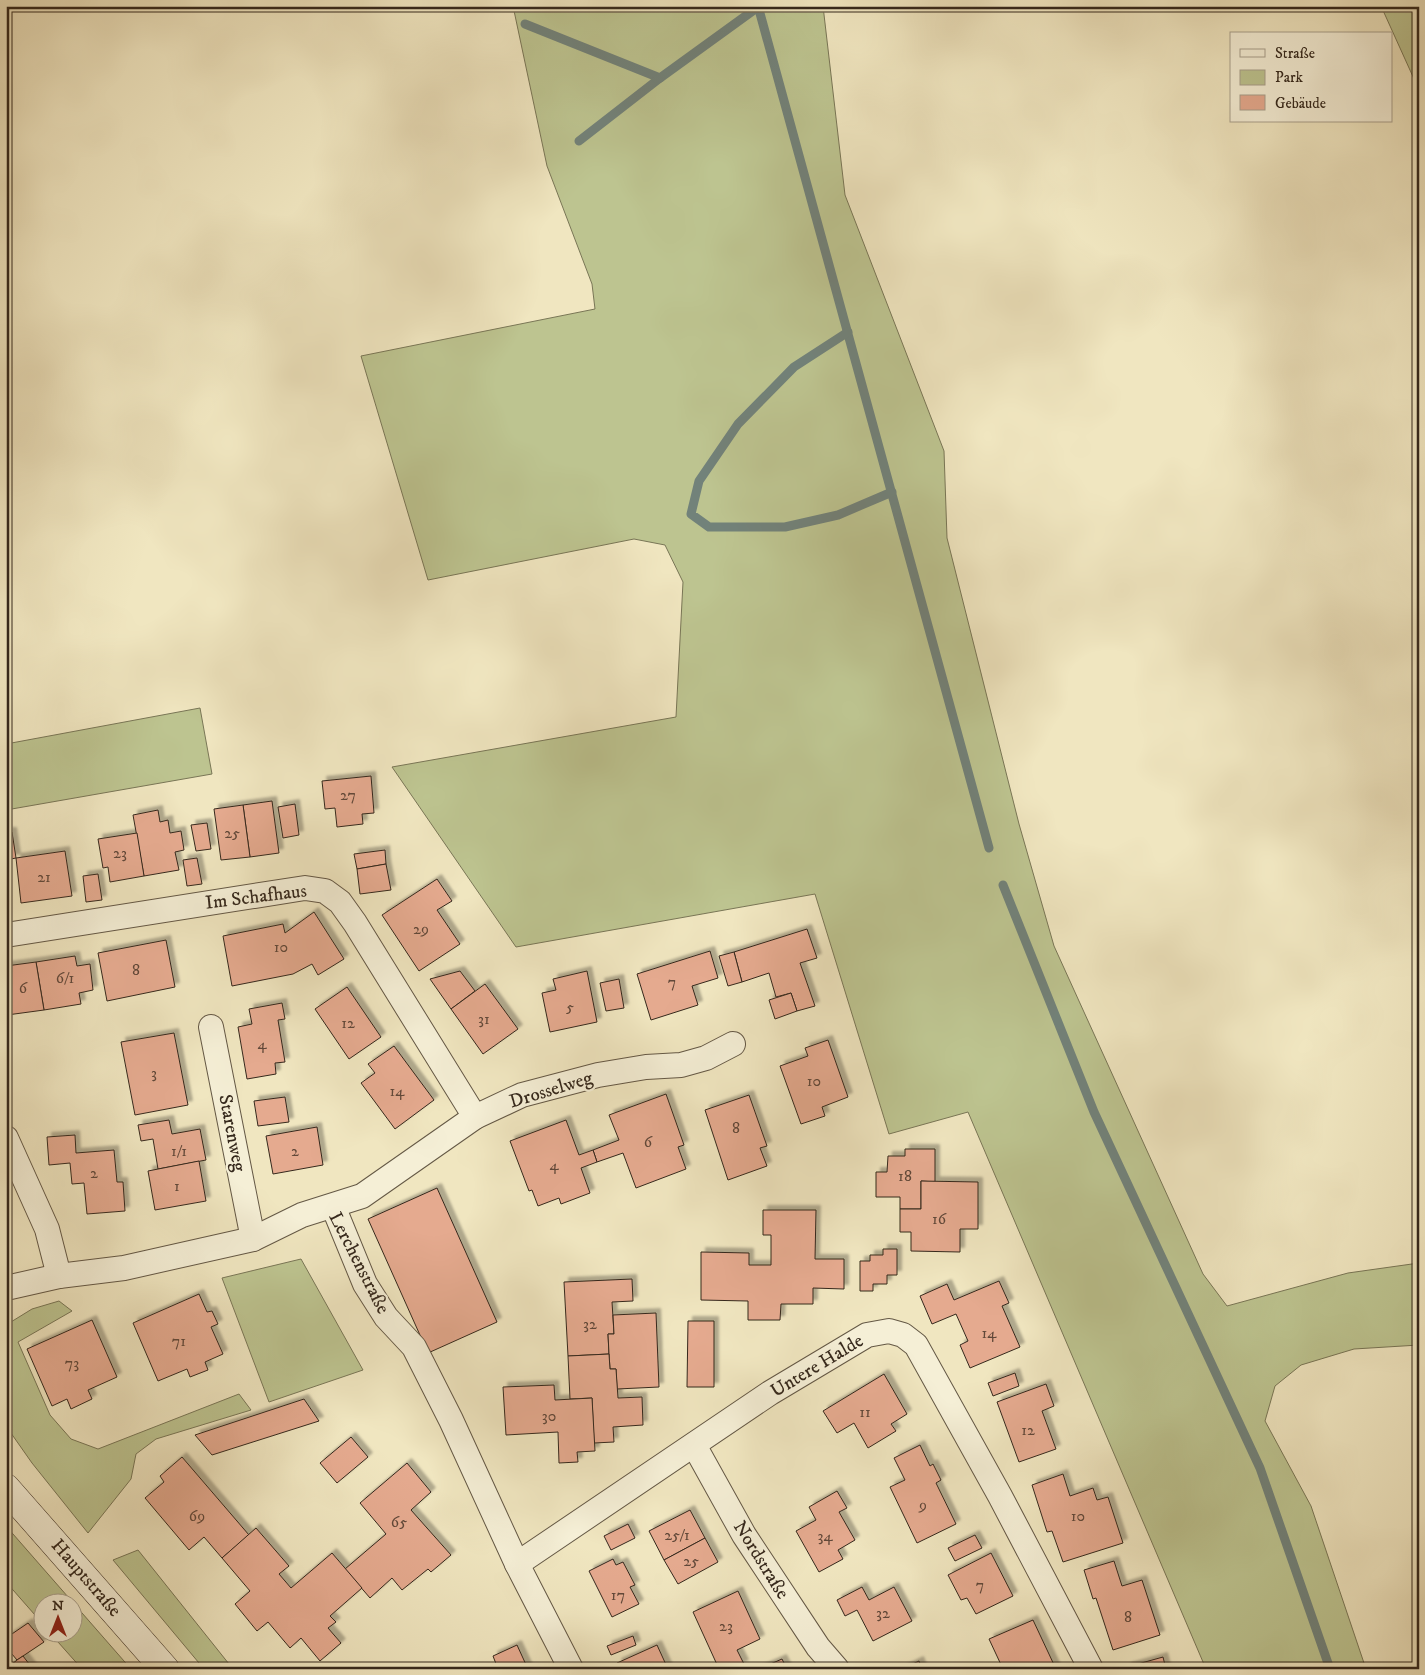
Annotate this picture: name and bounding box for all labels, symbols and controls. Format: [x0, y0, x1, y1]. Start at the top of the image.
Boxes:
legend [1230, 32, 1392, 122]
text: Straße [1275, 44, 1315, 63]
text: Park [1275, 68, 1304, 87]
text: Gebäude [1275, 94, 1326, 113]
house number: 27 [340, 785, 356, 805]
house number: 25 [224, 823, 240, 843]
house number: 23 [113, 843, 127, 863]
house number: 21 [37, 867, 51, 887]
street label: Im Schafhaus [204, 879, 308, 915]
house number: 29 [413, 919, 429, 939]
house number: 10 [274, 937, 288, 957]
house number: 8 [132, 960, 140, 980]
house number: 6/1 [56, 968, 74, 988]
house number: 7 [668, 972, 676, 992]
house number: 6 [19, 978, 28, 998]
house number: 5 [566, 997, 574, 1017]
house number: 31 [478, 1009, 490, 1029]
house number: 12 [341, 1013, 355, 1033]
house number: 4 [257, 1034, 267, 1054]
house number: 3 [151, 1063, 157, 1083]
street label: Drosselweg [507, 1066, 596, 1114]
house number: 10 [807, 1071, 821, 1091]
house number: 14 [389, 1081, 405, 1101]
street label: Starenweg [213, 1092, 251, 1174]
house number: 8 [732, 1118, 740, 1138]
house number: 6 [644, 1132, 653, 1152]
house number: 1/1 [171, 1141, 187, 1161]
house number: 2 [291, 1141, 299, 1161]
house number: 4 [549, 1155, 559, 1175]
house number: 2 [90, 1163, 98, 1183]
house number: 18 [898, 1166, 912, 1186]
house number: 1 [174, 1176, 180, 1196]
street label: Lerchenstraße [323, 1208, 395, 1318]
house number: 16 [932, 1209, 947, 1229]
house number: 32 [583, 1314, 597, 1334]
house number: 14 [981, 1323, 997, 1343]
street label: Untere Halde [766, 1329, 868, 1403]
house number: 71 [172, 1331, 186, 1351]
house number: 73 [65, 1353, 79, 1373]
house number: 11 [859, 1402, 871, 1422]
house number: 30 [542, 1406, 556, 1426]
house number: 12 [1021, 1420, 1035, 1440]
house number: 9 [918, 1495, 927, 1515]
house number: 69 [189, 1506, 205, 1526]
house number: 10 [1071, 1506, 1085, 1526]
house number: 65 [391, 1512, 407, 1532]
street label: Nordstraße [728, 1517, 794, 1603]
house number: 25/1 [664, 1525, 690, 1545]
house number: 34 [817, 1526, 833, 1546]
street label: Hauptstraße [46, 1534, 126, 1622]
house number: 25 [683, 1551, 699, 1571]
house number: 7 [976, 1575, 984, 1595]
house number: 17 [611, 1585, 625, 1605]
north arrow [32, 1592, 82, 1642]
text: N [52, 1597, 64, 1615]
house number: 32 [876, 1603, 890, 1623]
house number: 8 [1124, 1607, 1132, 1627]
house number: 23 [719, 1616, 733, 1636]

